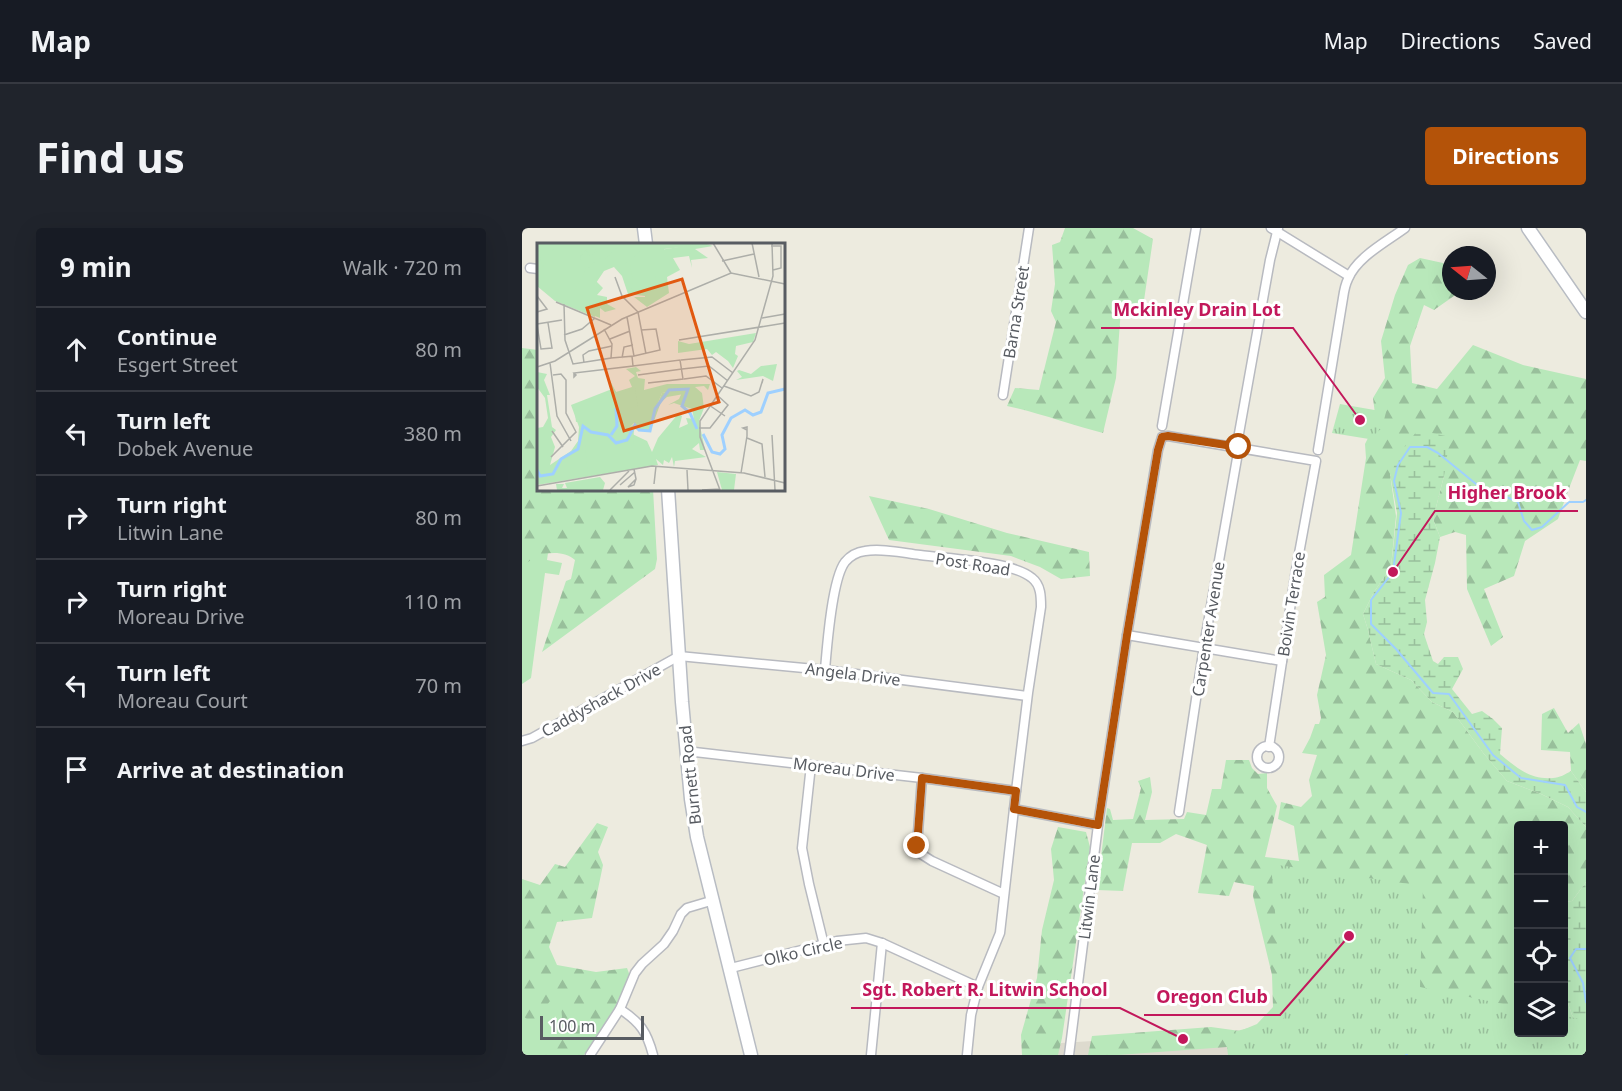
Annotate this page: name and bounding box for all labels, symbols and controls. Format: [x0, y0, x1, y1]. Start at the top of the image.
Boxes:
text: Map [30, 22, 91, 60]
text: Map [1324, 27, 1368, 55]
text: Directions [1401, 27, 1500, 55]
text: Saved [1533, 27, 1592, 55]
button: Directions [1425, 127, 1586, 185]
text: Find us [36, 128, 185, 185]
inset map [537, 243, 784, 490]
north arrow [1442, 246, 1496, 300]
text: 9 min [60, 249, 132, 285]
text: Walk · 720 m [343, 254, 462, 281]
street label: Barna Street [998, 264, 1034, 360]
callout: Mckinley Drain Lot [1101, 292, 1293, 328]
text: Mckinley Drain Lot [1113, 297, 1281, 321]
text: Continue [117, 321, 217, 351]
icon: ahead [60, 333, 93, 366]
text: 80 m [415, 336, 462, 363]
text: Esgert Street [117, 351, 238, 378]
text: Turn left [117, 405, 211, 435]
icon: left [60, 417, 93, 450]
text: 380 m [404, 420, 462, 447]
route start [1225, 433, 1251, 459]
text: Dobek Avenue [117, 435, 253, 462]
callout: Higher Brook [1435, 475, 1578, 511]
text: Higher Brook [1447, 480, 1567, 504]
text: Turn right [117, 489, 227, 519]
icon: right [60, 501, 93, 534]
text: 80 m [415, 504, 462, 531]
text: Litwin Lane [117, 519, 224, 546]
street label: Post Road [934, 547, 1012, 581]
street label: Boivin Terrace [1272, 550, 1310, 658]
street label: Carpenter Avenue [1186, 560, 1230, 698]
text: Turn right [117, 573, 227, 603]
icon: right [60, 585, 93, 618]
text: 110 m [404, 588, 462, 615]
text: Moreau Drive [117, 603, 245, 630]
text: Turn left [117, 657, 211, 687]
street label: Angela Drive [804, 657, 902, 691]
street label: Caddyshack Drive [537, 658, 665, 742]
icon: left [60, 669, 93, 702]
text: 70 m [415, 672, 462, 699]
text: Moreau Court [117, 687, 248, 714]
street label: Burnett Road [674, 724, 706, 826]
street label: Moreau Drive [792, 752, 896, 786]
icon: arrive [60, 753, 93, 786]
text: Arrive at destination [117, 754, 344, 784]
map controls [1514, 821, 1568, 1037]
button: + [1514, 821, 1568, 875]
route end [903, 832, 929, 858]
street label: Litwin Lane [1073, 853, 1105, 941]
button: − [1514, 875, 1568, 929]
button: locate [1514, 929, 1568, 983]
street label: Olko Circle [761, 931, 845, 971]
callout: Sgt. Robert R. Litwin School [851, 972, 1120, 1008]
text: Sgt. Robert R. Litwin School [862, 977, 1108, 1001]
callout: Oregon Club [1144, 979, 1280, 1015]
button: layers [1514, 983, 1568, 1037]
text: Oregon Club [1156, 984, 1268, 1008]
scale bar [540, 1013, 644, 1040]
text: 100 m [549, 1015, 596, 1037]

